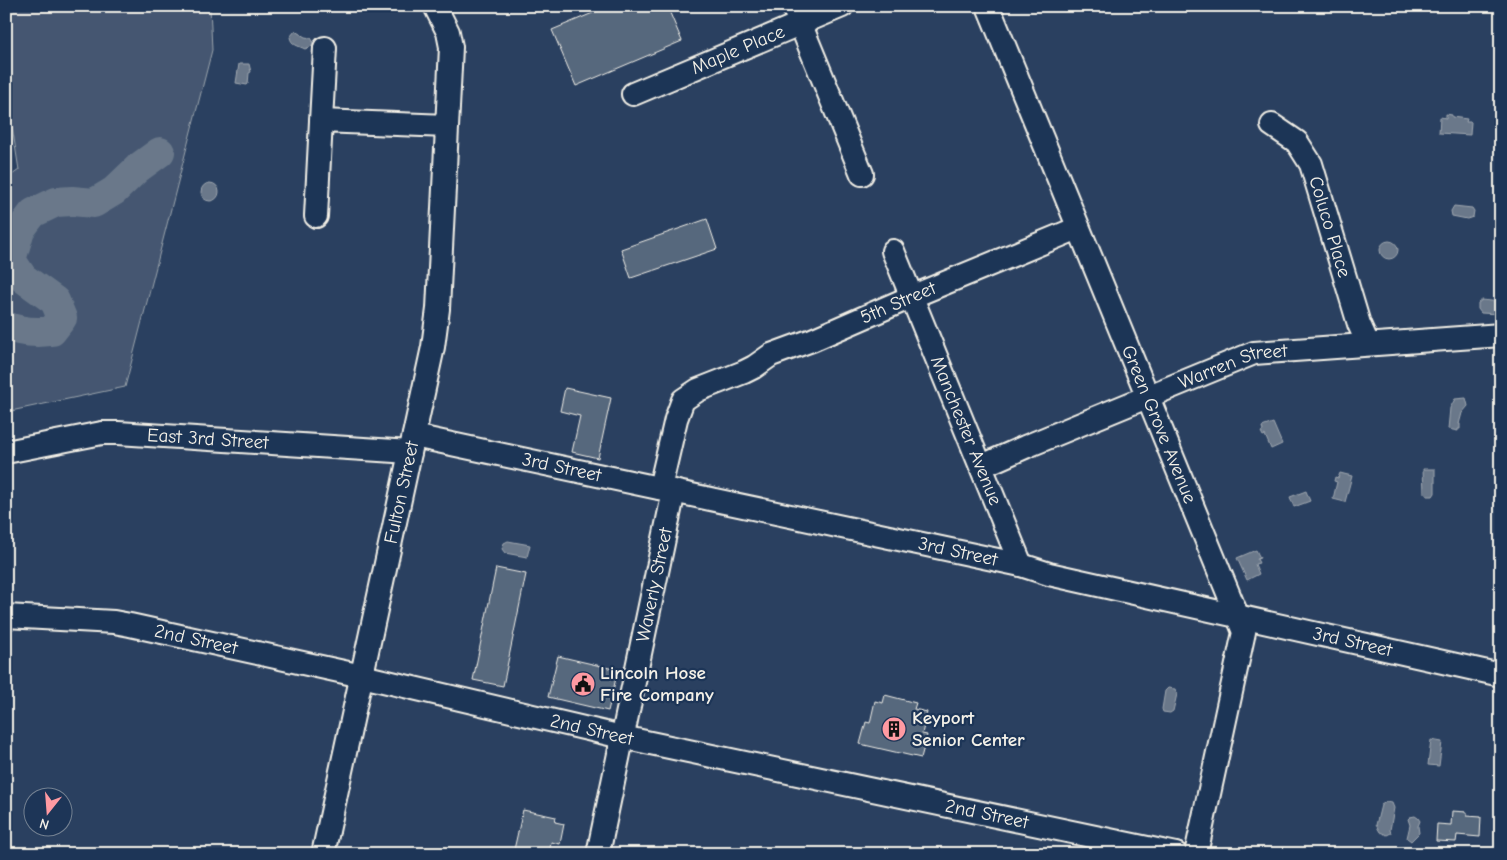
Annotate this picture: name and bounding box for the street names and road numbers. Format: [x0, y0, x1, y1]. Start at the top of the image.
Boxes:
street label: Maple Place [688, 20, 788, 79]
street label: Coluco Place [1304, 174, 1355, 280]
street label: 5th Street [857, 277, 940, 329]
street label: Warren Street [1175, 340, 1289, 394]
street label: Green Grove Avenue [1117, 342, 1201, 507]
street label: Manchester Avenue [926, 353, 1006, 509]
street label: East 3rd Street [147, 424, 270, 454]
street label: Fulton Street [380, 439, 423, 546]
street label: 3rd Street [520, 448, 604, 487]
street label: Waverly Street [632, 525, 677, 644]
street label: 3rd Street [916, 532, 1000, 571]
street label: 2nd Street [152, 620, 240, 659]
street label: 3rd Street [1311, 622, 1395, 661]
street label: 2nd Street [548, 710, 636, 750]
street label: 2nd Street [943, 795, 1031, 834]

